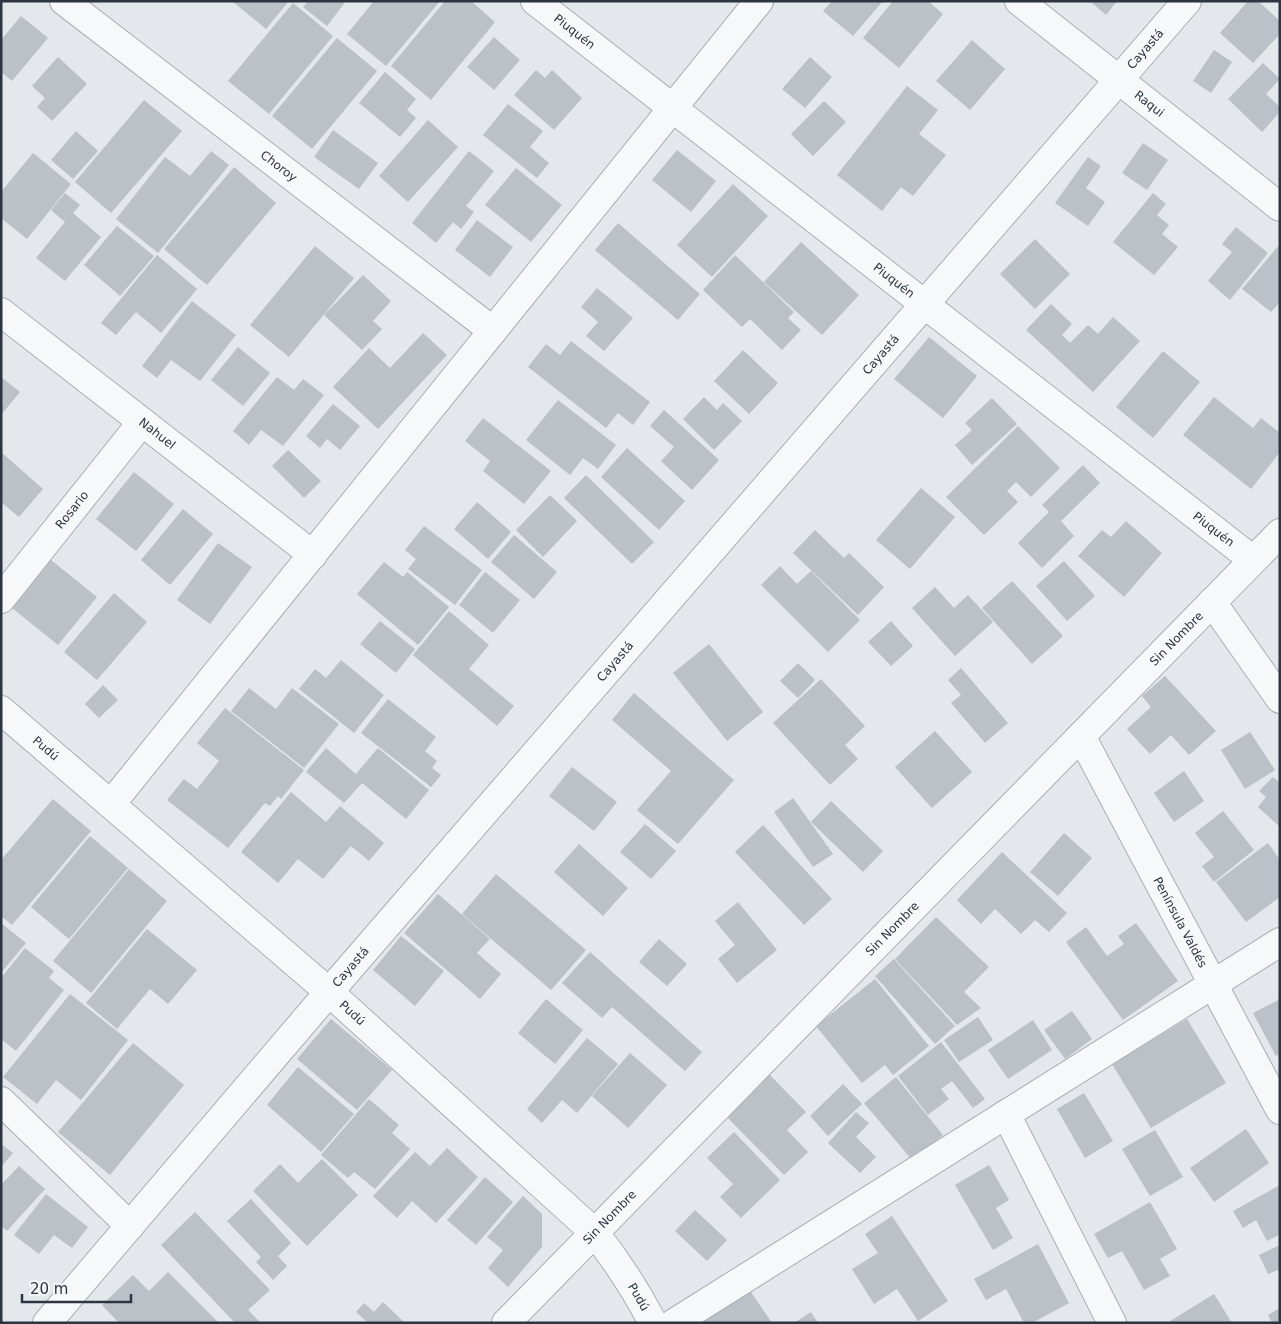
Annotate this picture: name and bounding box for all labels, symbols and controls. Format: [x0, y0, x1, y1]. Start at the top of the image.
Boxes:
street label: Piuquén [551, 11, 598, 52]
street label: Cayastá [1124, 26, 1167, 72]
street label: Raqui [1132, 88, 1167, 120]
street label: Choroy [258, 148, 300, 185]
street label: Piuquén [871, 260, 917, 301]
street label: Cayastá [860, 332, 902, 377]
street label: Nahuel [136, 415, 178, 452]
street label: Rosario [53, 488, 91, 532]
street label: Piuquén [1190, 509, 1237, 550]
street label: Sin Nombre [1147, 609, 1206, 669]
street label: Cayastá [594, 639, 636, 684]
street label: Pudú [30, 733, 62, 764]
street label: Península Valdés [1150, 875, 1210, 970]
street label: Sin Nombre [863, 899, 922, 959]
street label: Cayastá [330, 944, 372, 990]
street label: Pudú [337, 998, 368, 1028]
street label: Sin Nombre [580, 1187, 639, 1247]
scale bar [22, 1272, 131, 1304]
text: 20 m [30, 1280, 68, 1298]
street label: Pudú [625, 1280, 652, 1313]

